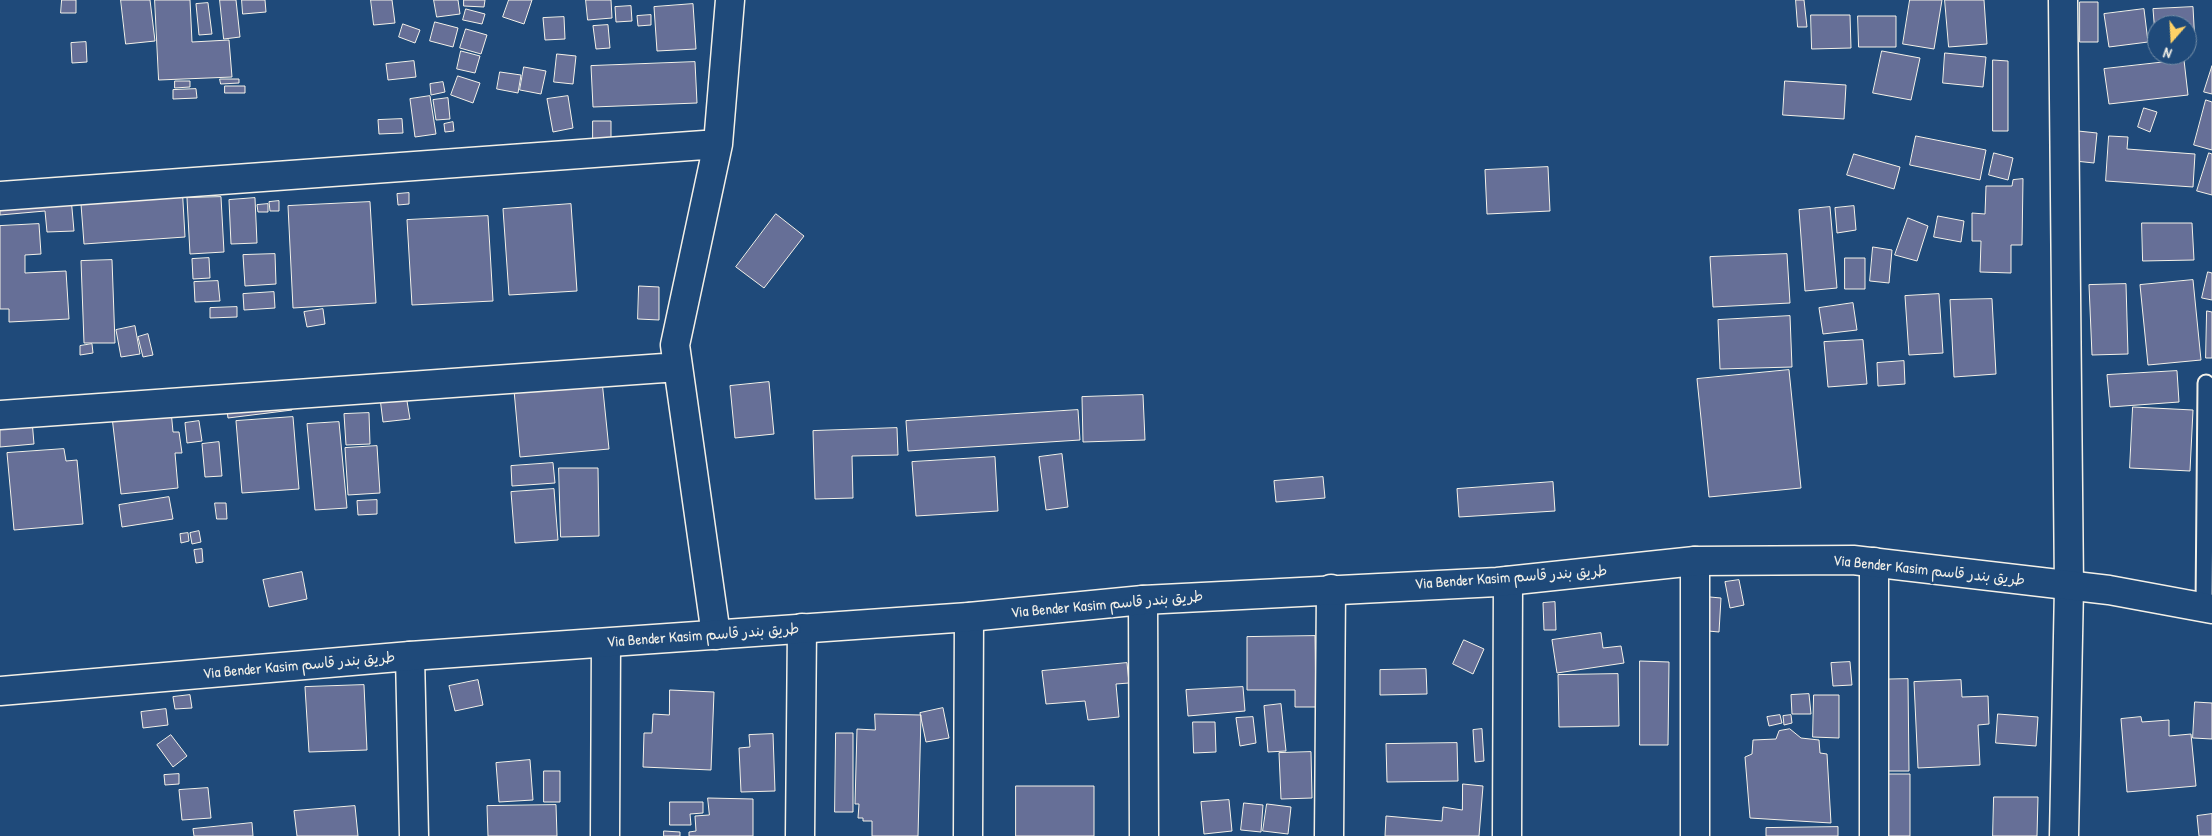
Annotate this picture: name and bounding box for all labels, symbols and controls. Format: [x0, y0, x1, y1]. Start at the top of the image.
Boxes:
north arrow [2147, 15, 2197, 65]
text: N [2161, 44, 2174, 64]
street label: Via Bender Kasim طريق بندر قاسم [1832, 552, 2026, 590]
street label: Via Bender Kasim طريق بندر قاسم [1414, 562, 1608, 594]
street label: Via Bender Kasim طريق بندر قاسم [1010, 588, 1204, 622]
street label: Via Bender Kasim طريق بندر قاسم [606, 620, 800, 652]
street label: Via Bender Kasim طريق بندر قاسم [202, 649, 396, 683]

